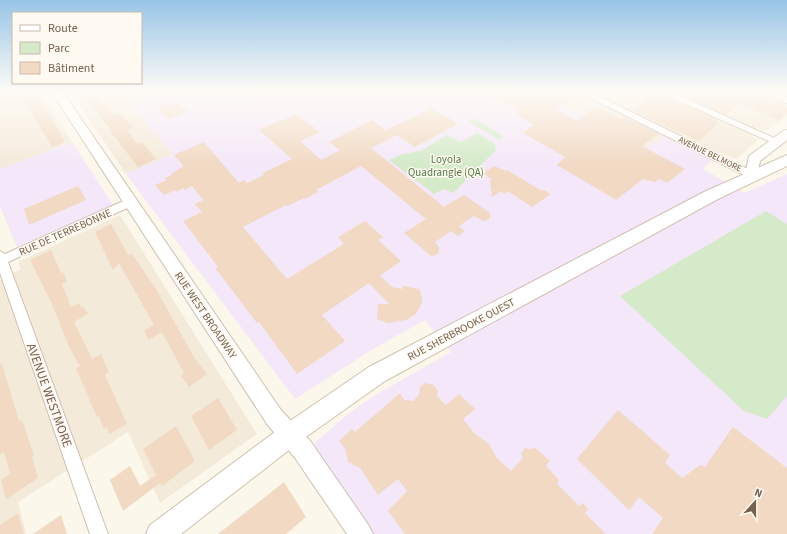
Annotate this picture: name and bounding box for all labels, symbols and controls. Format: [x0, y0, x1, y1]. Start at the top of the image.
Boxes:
legend [12, 12, 142, 84]
text: Route [48, 20, 78, 37]
text: Parc [48, 40, 70, 57]
text: Bâtiment [48, 60, 94, 77]
street label: AVENUE BELMORE [676, 133, 744, 176]
park label: Loyola Quadrangle (QA) [408, 152, 484, 180]
street label: RUE DE TERREBONNE [17, 205, 114, 260]
street label: RUE WEST BROADWAY [171, 269, 241, 362]
street label: RUE SHERBROOKE OUEST [405, 295, 518, 364]
street label: AVENUE WESTMORE [22, 341, 76, 450]
north arrow [735, 482, 775, 522]
text: N [752, 485, 765, 501]

